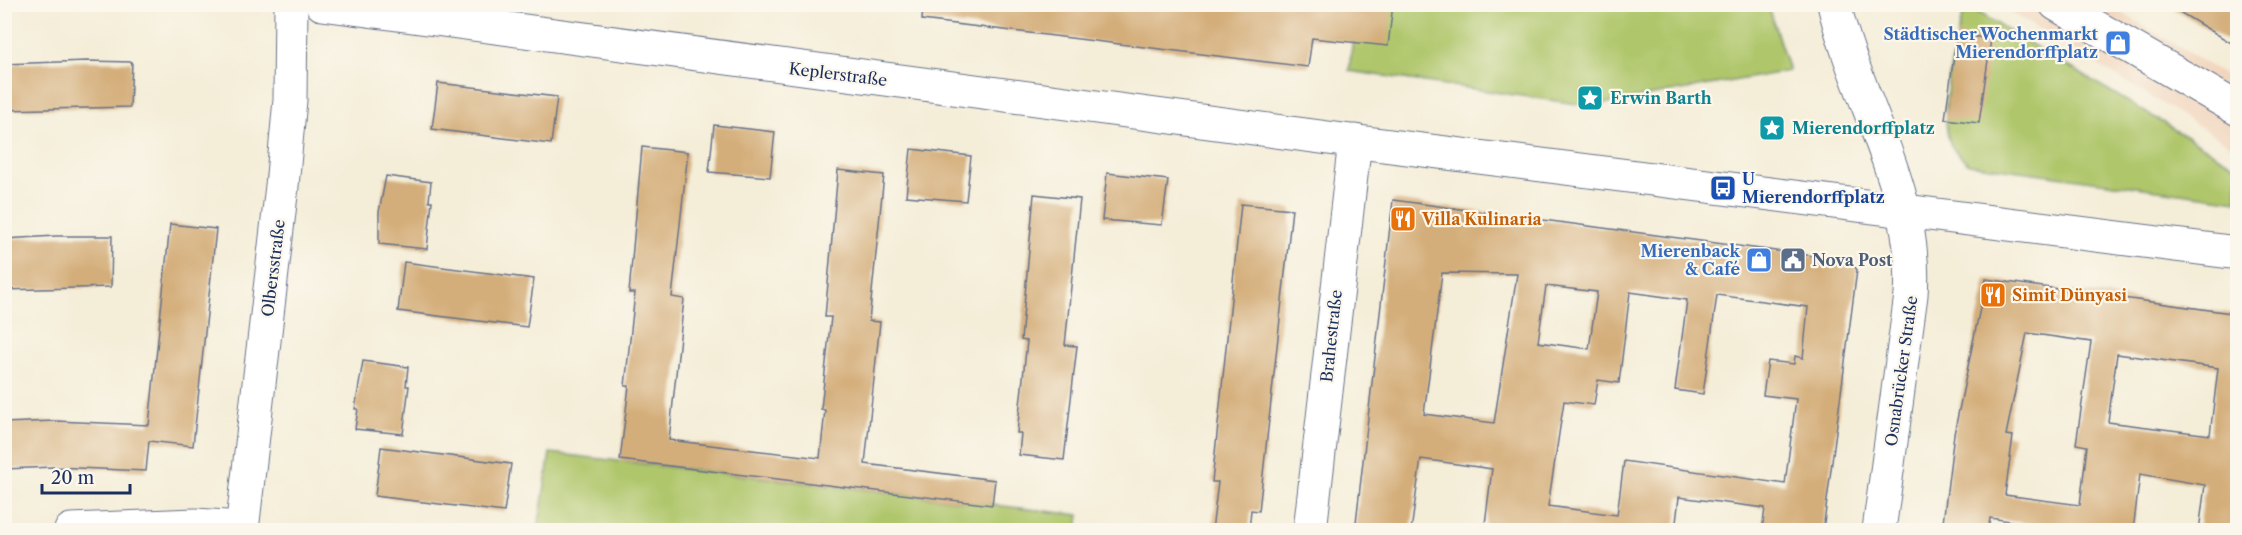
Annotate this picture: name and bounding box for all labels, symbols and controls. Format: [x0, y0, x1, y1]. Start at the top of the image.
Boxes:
place label: Städtischer Wochenmarkt Mierendorffplatz [1883, 24, 2099, 62]
shop icon: Städtischer Wochenmarkt Mierendorffplatz [2103, 28, 2133, 58]
street label: Keplerstraße [788, 58, 888, 90]
place icon: Erwin Barth [1575, 83, 1605, 113]
place label: Erwin Barth [1610, 88, 1712, 108]
place icon: Mierendorffplatz [1757, 113, 1787, 143]
place label: Mierendorffplatz [1792, 118, 1935, 138]
place label: U Mierendorffplatz [1742, 169, 1885, 207]
bus stop icon: U Mierendorffplatz [1708, 173, 1738, 203]
restaurant icon: Villa Kulinaria [1388, 204, 1418, 234]
place label: Villa Kulinaria [1421, 209, 1543, 229]
street label: Olbersstraße [257, 218, 289, 318]
place label: Mierenback & Café [1641, 241, 1740, 279]
shop icon: Mierenback & Café [1744, 245, 1774, 275]
public building icon: Nova Post [1778, 245, 1808, 275]
place label: Nova Post [1812, 250, 1893, 270]
restaurant icon: Simit Dünyasi [1978, 280, 2008, 310]
place label: Simit Dünyasi [2012, 285, 2127, 305]
street label: Brahestraße [1316, 289, 1346, 383]
street label: Osnabrücker Straße [1881, 294, 1921, 448]
scale bar [42, 457, 130, 495]
text: 20 m [51, 467, 95, 489]

